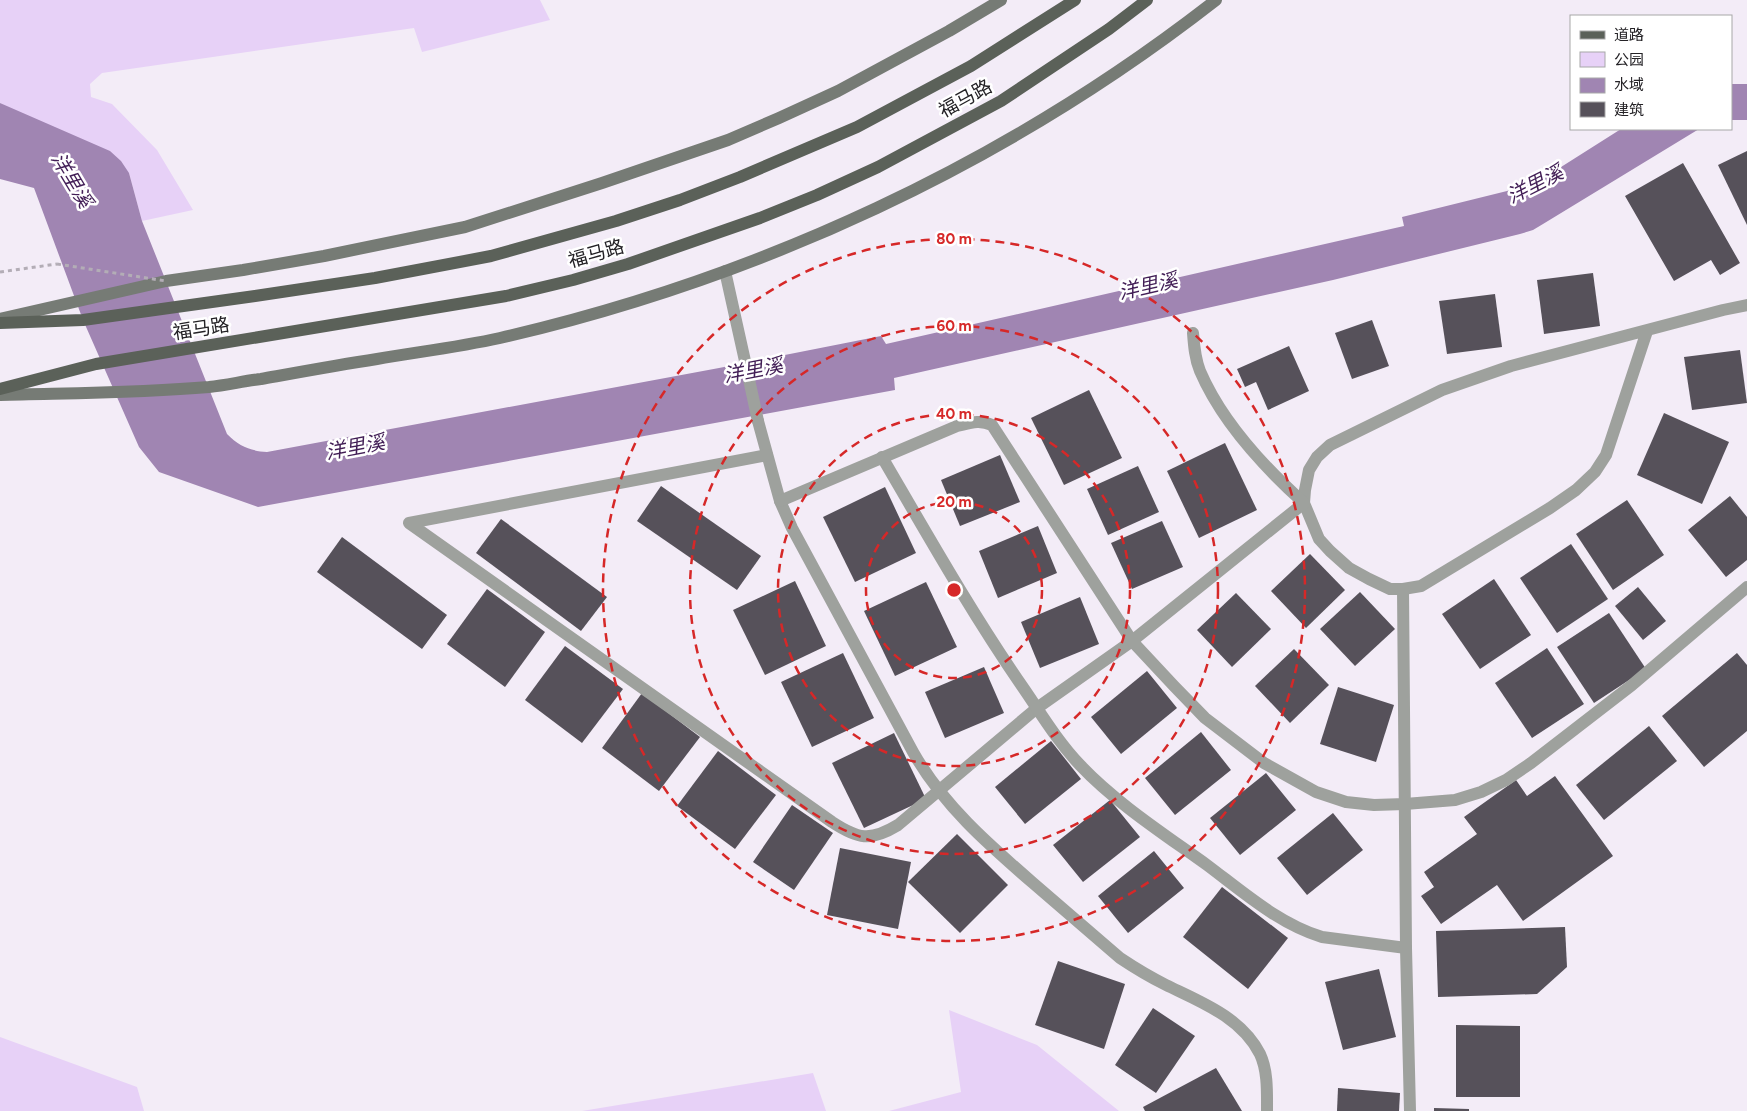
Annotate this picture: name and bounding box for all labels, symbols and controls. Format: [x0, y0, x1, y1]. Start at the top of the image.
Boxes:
legend [1570, 15, 1732, 130]
text: 道路 [1614, 26, 1644, 44]
text: 公园 [1614, 51, 1644, 69]
street label: 福马路 [935, 75, 996, 122]
text: 水域 [1614, 76, 1644, 94]
text: 建筑 [1614, 101, 1644, 119]
water label: 洋里溪 [46, 148, 99, 214]
water label: 洋里溪 [1503, 159, 1569, 208]
text: 80 m [936, 230, 972, 248]
street label: 福马路 [566, 235, 627, 272]
water label: 洋里溪 [1116, 267, 1182, 304]
street label: 福马路 [171, 313, 231, 344]
text: 60 m [936, 317, 972, 335]
water label: 洋里溪 [721, 352, 787, 388]
text: 40 m [936, 405, 972, 423]
water label: 洋里溪 [323, 429, 389, 465]
text: 20 m [936, 493, 972, 511]
centre of rings [945, 581, 963, 599]

